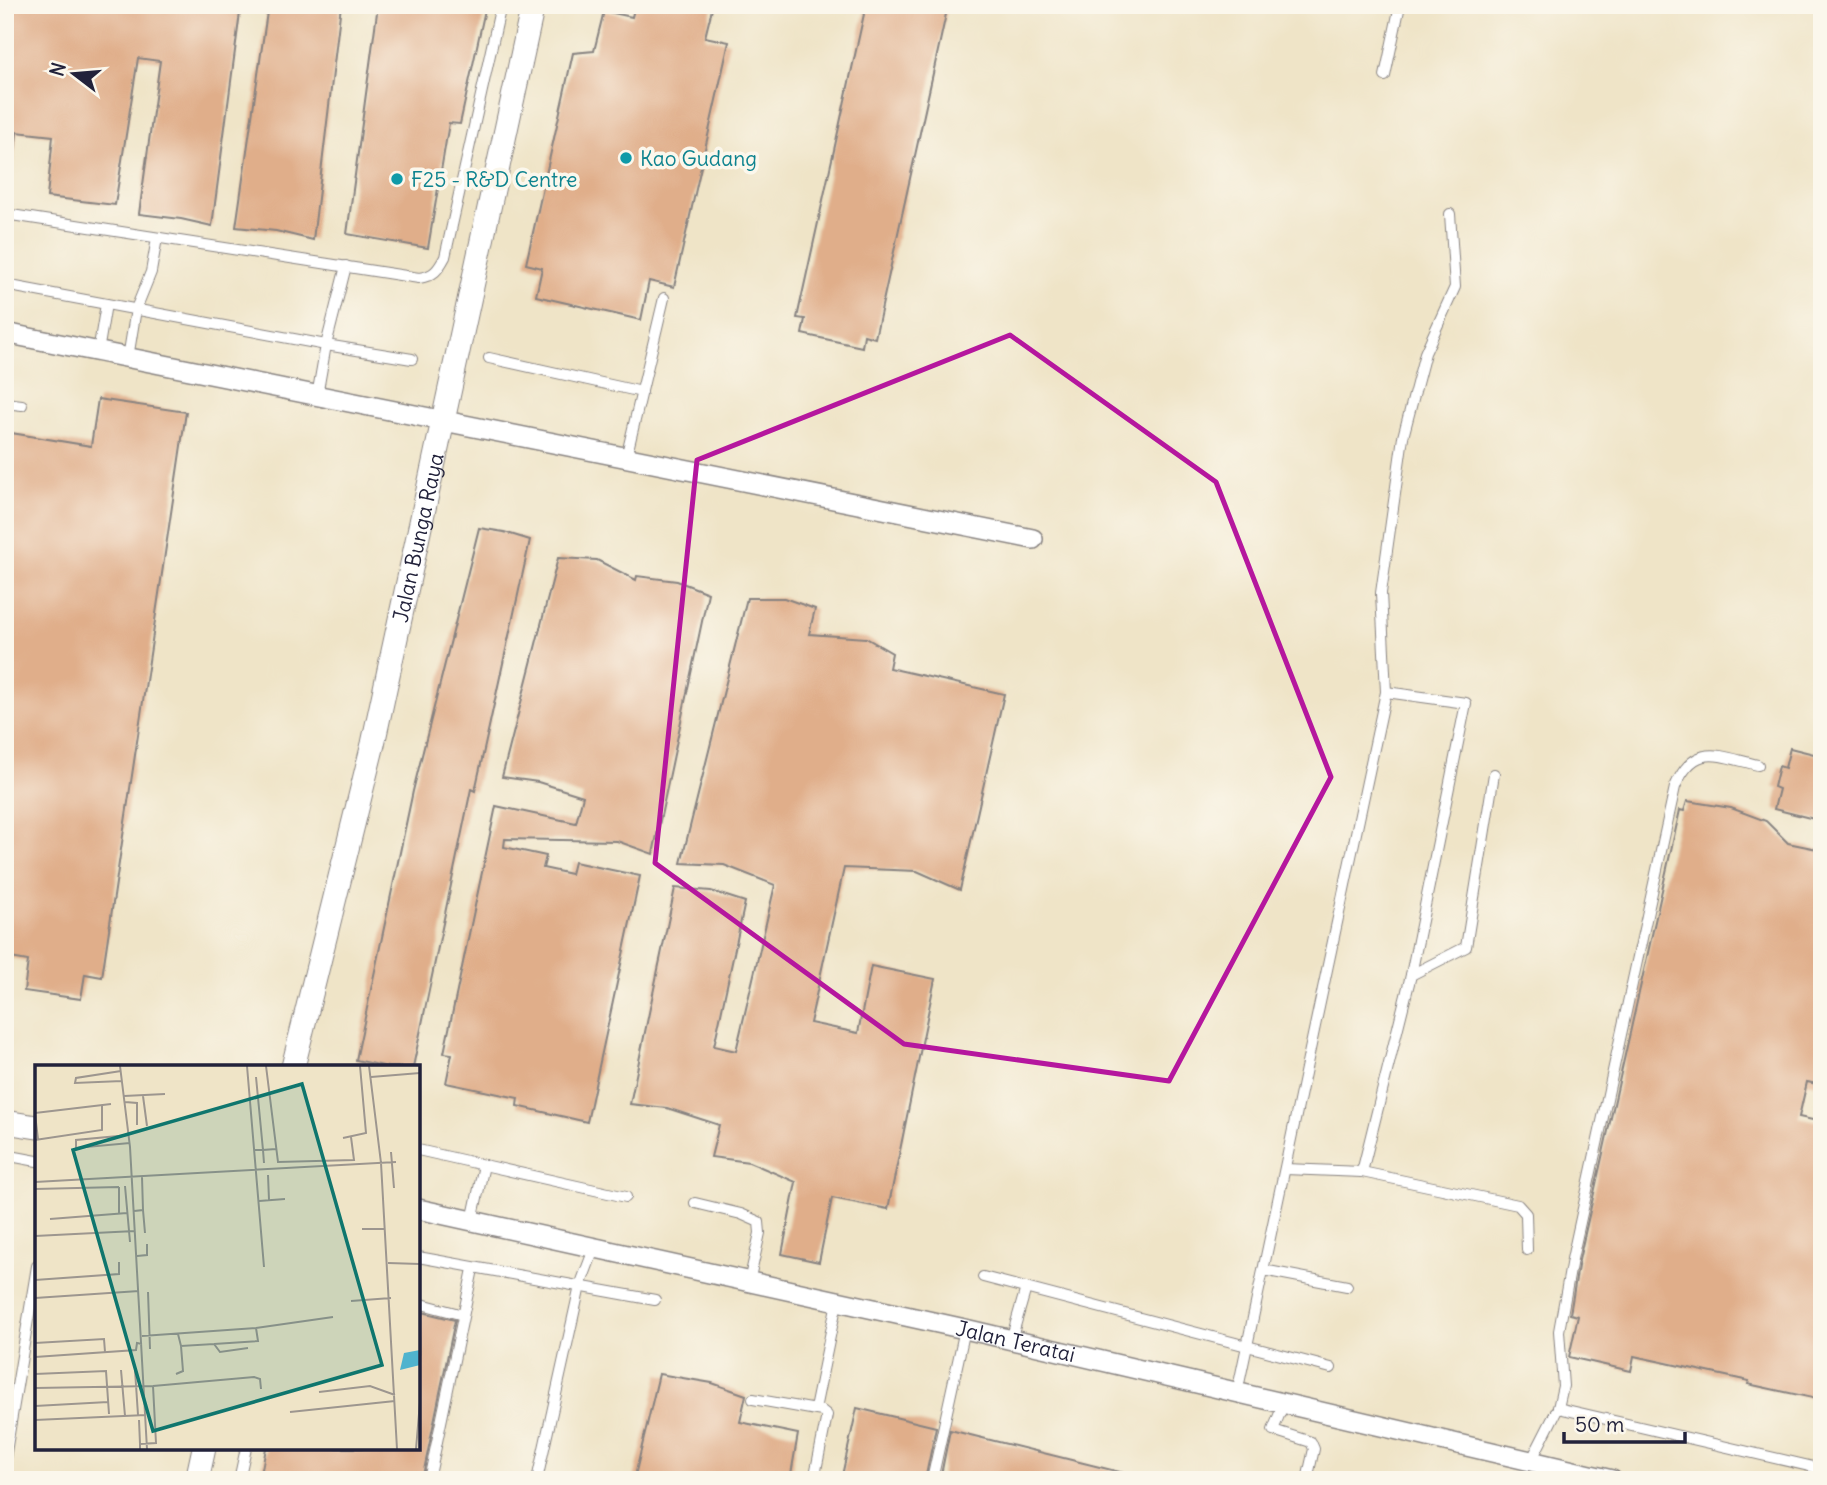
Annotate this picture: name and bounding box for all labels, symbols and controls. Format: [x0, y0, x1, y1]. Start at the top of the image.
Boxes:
north arrow [38, 38, 108, 108]
text: N [44, 60, 71, 79]
place label: Kao Gudang [640, 145, 757, 172]
marker: Kao Gudang [618, 150, 634, 166]
place label: F25 - R&D Centre [411, 166, 577, 193]
marker: F25 - R&D Centre [389, 171, 405, 187]
street label: Jalan Bunga Raya [386, 450, 449, 625]
inset map [35, 1065, 420, 1450]
street label: Jalan Teratai [954, 1314, 1078, 1368]
scale bar [1564, 1401, 1685, 1445]
text: 50 m [1575, 1411, 1624, 1438]

